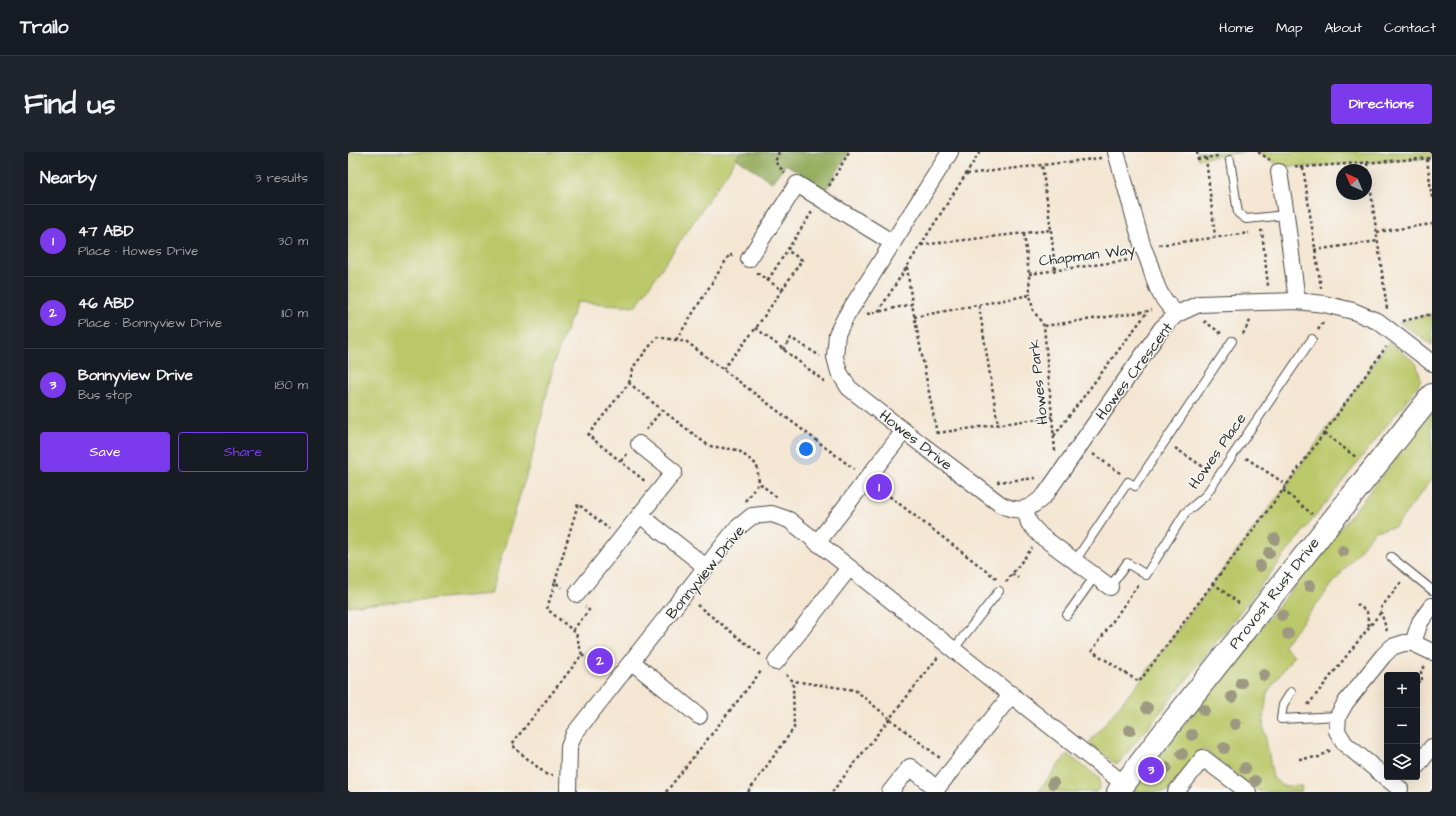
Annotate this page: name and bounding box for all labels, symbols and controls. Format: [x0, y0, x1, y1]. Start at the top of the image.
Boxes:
text: Trailo [20, 14, 69, 41]
text: Home [1219, 18, 1254, 38]
text: Map [1276, 18, 1302, 38]
text: About [1324, 18, 1362, 38]
text: Contact [1384, 18, 1436, 38]
button: Directions [1331, 84, 1432, 124]
text: Find us [24, 85, 115, 124]
north arrow [1336, 164, 1372, 200]
text: Nearby [40, 166, 97, 190]
text: 3 results [255, 169, 308, 187]
text: 47 ABD [78, 221, 133, 242]
text: 1 [52, 232, 54, 250]
text: 30 m [278, 232, 308, 250]
street label: Chapman Way [1038, 239, 1137, 273]
text: Place · Howes Drive [78, 242, 198, 260]
text: 46 ABD [78, 293, 134, 314]
text: 2 [49, 304, 57, 322]
text: 110 m [281, 304, 308, 322]
text: Place · Bonnyview Drive [78, 314, 222, 332]
street label: Howes Crescent [1091, 318, 1178, 424]
street label: Howes Park [1024, 338, 1053, 426]
text: Bonnyview Drive [78, 365, 193, 386]
text: 3 [50, 376, 56, 394]
text: 180 m [274, 376, 308, 394]
text: Bus stop [78, 386, 132, 404]
street label: Howes Drive [875, 405, 957, 476]
street label: Howes Place [1183, 409, 1251, 494]
button: Save [40, 432, 170, 472]
button: Share [178, 432, 308, 472]
your location [796, 439, 816, 459]
pin: 1 [866, 472, 892, 502]
street label: Bonnyview Drive [661, 521, 750, 624]
street label: Provost Rust Drive [1224, 533, 1325, 653]
pin: 2 [587, 646, 613, 676]
map controls [1384, 672, 1420, 780]
button: + [1384, 672, 1420, 708]
button: − [1384, 708, 1420, 744]
button: layers [1384, 744, 1420, 780]
pin: 3 [1138, 755, 1164, 785]

